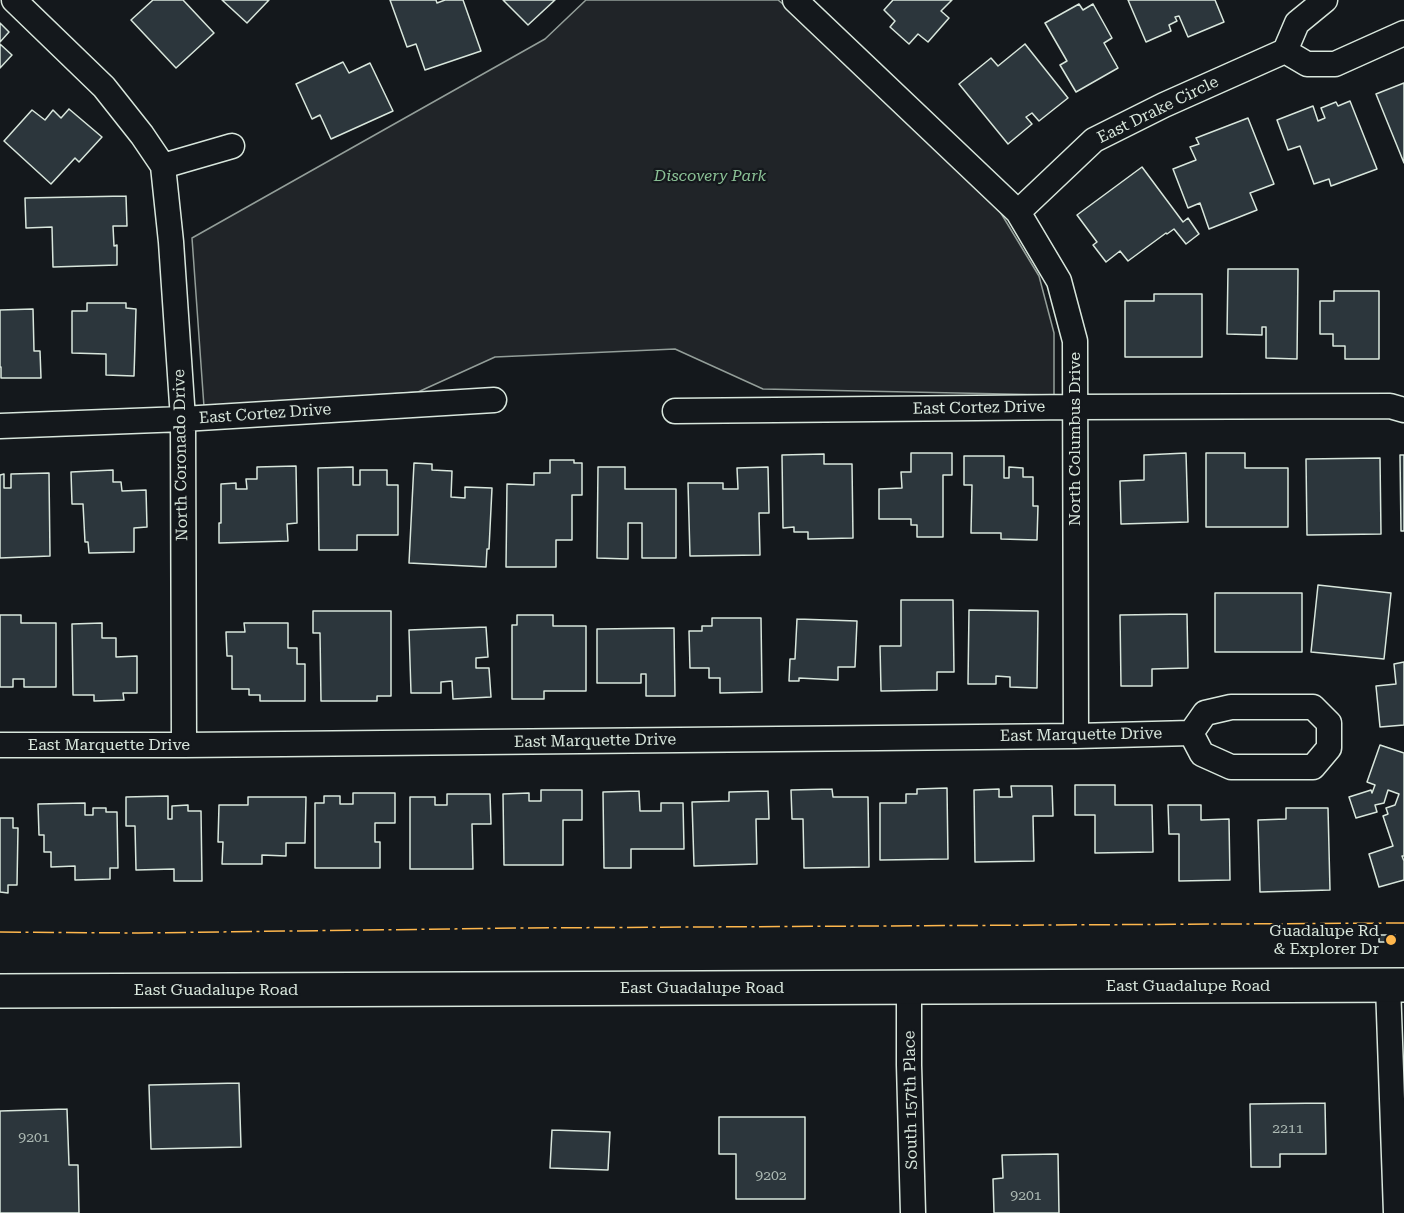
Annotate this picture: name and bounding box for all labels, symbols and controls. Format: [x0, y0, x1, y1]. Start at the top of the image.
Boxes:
street label: East Drake Circle [1094, 72, 1222, 148]
park label: Discovery Park [654, 166, 766, 186]
street label: North Columbus Drive [1065, 352, 1085, 526]
street label: North Coronado Drive [170, 369, 192, 541]
street label: East Cortez Drive [913, 397, 1045, 419]
street label: East Cortez Drive [198, 400, 332, 428]
street label: East Marquette Drive [1000, 724, 1162, 746]
street label: East Marquette Drive [514, 730, 676, 752]
street label: East Marquette Drive [28, 735, 190, 755]
place label: Guadalupe Rd & Explorer Dr [1269, 921, 1379, 959]
marker: Guadalupe Rd & Explorer Dr [1384, 933, 1398, 947]
street label: East Guadalupe Road [1106, 976, 1270, 996]
street label: East Guadalupe Road [620, 978, 784, 998]
street label: East Guadalupe Road [134, 980, 298, 1000]
street label: South 157th Place [900, 1030, 922, 1170]
house number: 2211 [1272, 1121, 1304, 1137]
house number: 9201 [18, 1130, 50, 1146]
house number: 9202 [755, 1168, 787, 1184]
house number: 9201 [1010, 1188, 1042, 1204]

